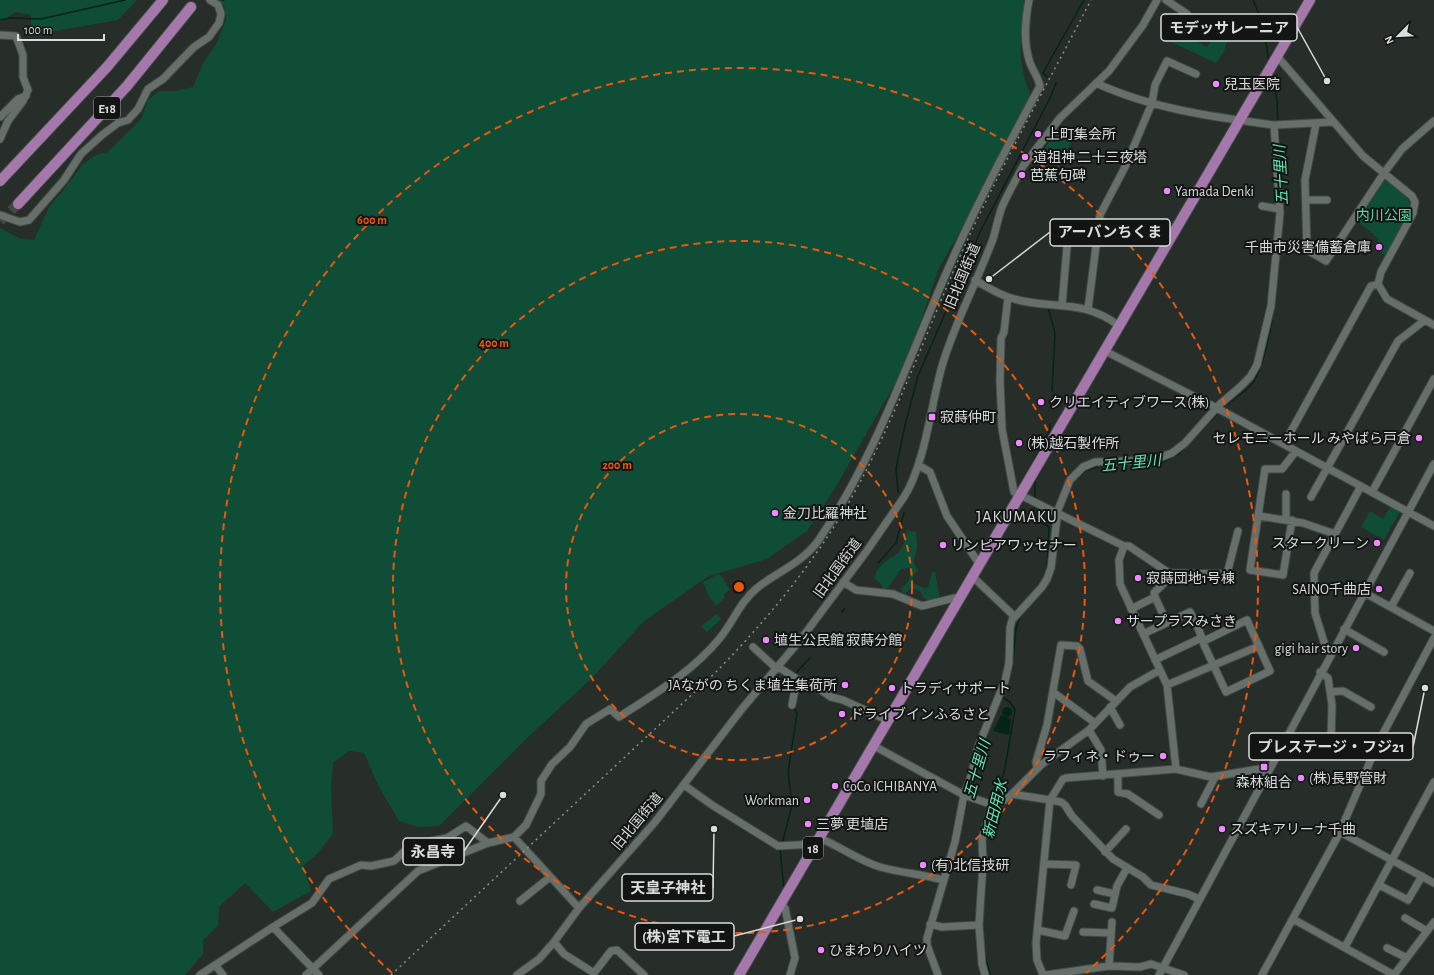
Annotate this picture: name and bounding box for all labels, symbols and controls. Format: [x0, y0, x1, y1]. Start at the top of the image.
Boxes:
callout: モデッサレーニア [1161, 14, 1297, 41]
scale bar [18, 16, 104, 42]
north arrow [1378, 16, 1418, 56]
text: モデッサレーニア [1169, 20, 1289, 36]
text: 100 m [24, 24, 52, 36]
text: N [1383, 34, 1396, 46]
place label: 兒玉医院 [1224, 77, 1280, 92]
marker: 兒玉医院 [1211, 79, 1221, 89]
road number: E18 [94, 97, 120, 119]
place label: 上町集会所 [1046, 127, 1116, 142]
marker: 上町集会所 [1033, 129, 1043, 139]
water label: 五十里川 [1271, 143, 1291, 205]
place label: 道祖神 二十三夜塔 [1033, 150, 1147, 165]
marker: 道祖神 二十三夜塔 [1020, 152, 1030, 162]
place label: 芭蕉句碑 [1030, 168, 1086, 183]
marker: 芭蕉句碑 [1017, 170, 1027, 180]
place label: Yamada Denki [1175, 185, 1254, 199]
marker: Yamada Denki [1162, 186, 1172, 196]
park label: 内川公園 [1356, 208, 1412, 223]
text: 600 m [357, 214, 387, 226]
callout: アーバンちくま [1050, 219, 1170, 246]
text: アーバンちくま [1058, 224, 1162, 240]
place label: 千曲市災害備蓄倉庫 [1245, 240, 1371, 255]
street label: 旧北国街道 [941, 241, 983, 311]
marker: 千曲市災害備蓄倉庫 [1374, 242, 1384, 252]
text: 400 m [479, 337, 509, 349]
place label: クリエイティブワース(株) [1049, 394, 1210, 410]
marker: クリエイティブワース(株) [1036, 397, 1046, 407]
place label: 寂蒔仲町 [940, 409, 996, 425]
marker: 寂蒔仲町 [927, 412, 937, 422]
place label: セレモニーホール みやばら戸倉 [1213, 431, 1411, 446]
marker: セレモニーホール みやばら戸倉 [1414, 433, 1424, 443]
place label: (株)越石製作所 [1027, 436, 1119, 451]
marker: (株)越石製作所 [1014, 438, 1024, 448]
water label: 五十里川 [1100, 452, 1164, 474]
text: 200 m [602, 459, 632, 471]
place label: 金刀比羅神社 [783, 506, 867, 521]
marker: 金刀比羅神社 [770, 508, 780, 518]
district label: JAKUMAKU [976, 509, 1058, 525]
street label: 旧北国街道 [810, 535, 864, 601]
place label: スタークリーン [1272, 536, 1369, 551]
place label: リンピアワッセナー [951, 538, 1077, 553]
marker: スタークリーン [1372, 538, 1382, 548]
marker: リンピアワッセナー [938, 540, 948, 550]
place label: 寂蒔団地1号棟 [1146, 570, 1235, 586]
marker: 寂蒔団地1号棟 [1133, 573, 1143, 583]
centre of rings [732, 580, 746, 594]
place label: SAINO千曲店 [1292, 582, 1371, 597]
marker: SAINO千曲店 [1374, 584, 1384, 594]
place label: サープラスみさき [1126, 614, 1237, 629]
marker: サープラスみさき [1113, 616, 1123, 626]
place label: 埴生公民館 寂蒔分館 [774, 632, 902, 648]
marker: 埴生公民館 寂蒔分館 [761, 635, 771, 645]
place label: gigi hair story [1274, 642, 1348, 656]
marker: gigi hair story [1351, 643, 1361, 653]
place label: JAながの ちくま埴生集荷所 [668, 677, 837, 693]
marker: JAながの ちくま埴生集荷所 [840, 680, 850, 690]
place label: トラディサポート [900, 681, 1011, 696]
marker: トラディサポート [887, 683, 897, 693]
place label: ドライブインふるさと [850, 706, 990, 722]
marker: ドライブインふるさと [837, 709, 847, 719]
callout: プレステージ・フジ21 [1249, 733, 1413, 760]
water label: 五十里川 [961, 736, 994, 800]
text: プレステージ・フジ21 [1257, 739, 1405, 755]
place label: ラフィネ・ドゥー [1043, 750, 1155, 764]
marker: ラフィネ・ドゥー [1158, 751, 1168, 761]
marker: 森林組合 [1259, 762, 1269, 772]
place label: (株)長野管財 [1309, 771, 1387, 786]
marker: (株)長野管財 [1296, 773, 1306, 783]
place label: 森林組合 [1236, 775, 1292, 790]
water label: 新田用水 [980, 776, 1011, 840]
place label: CoCo ICHIBANYA [843, 780, 937, 794]
marker: CoCo ICHIBANYA [830, 781, 840, 791]
street label: 旧北国街道 [608, 789, 666, 853]
place label: Workman [745, 794, 799, 808]
marker: Workman [802, 795, 812, 805]
place label: 三夢 更埴店 [816, 816, 888, 832]
marker: 三夢 更埴店 [803, 819, 813, 829]
place label: スズキアリーナ千曲 [1230, 821, 1356, 837]
marker: スズキアリーナ千曲 [1217, 824, 1227, 834]
road number: 18 [803, 837, 823, 859]
callout: 永昌寺 [403, 838, 464, 865]
text: 永昌寺 [410, 844, 456, 860]
place label: (有)北信技研 [931, 857, 1009, 873]
marker: (有)北信技研 [918, 860, 928, 870]
callout: 天皇子神社 [622, 874, 713, 901]
text: 天皇子神社 [630, 879, 706, 896]
callout: (株)宮下電工 [635, 923, 734, 950]
text: (株)宮下電工 [642, 929, 726, 945]
place label: ひまわりハイツ [829, 943, 927, 958]
marker: ひまわりハイツ [816, 945, 826, 955]

